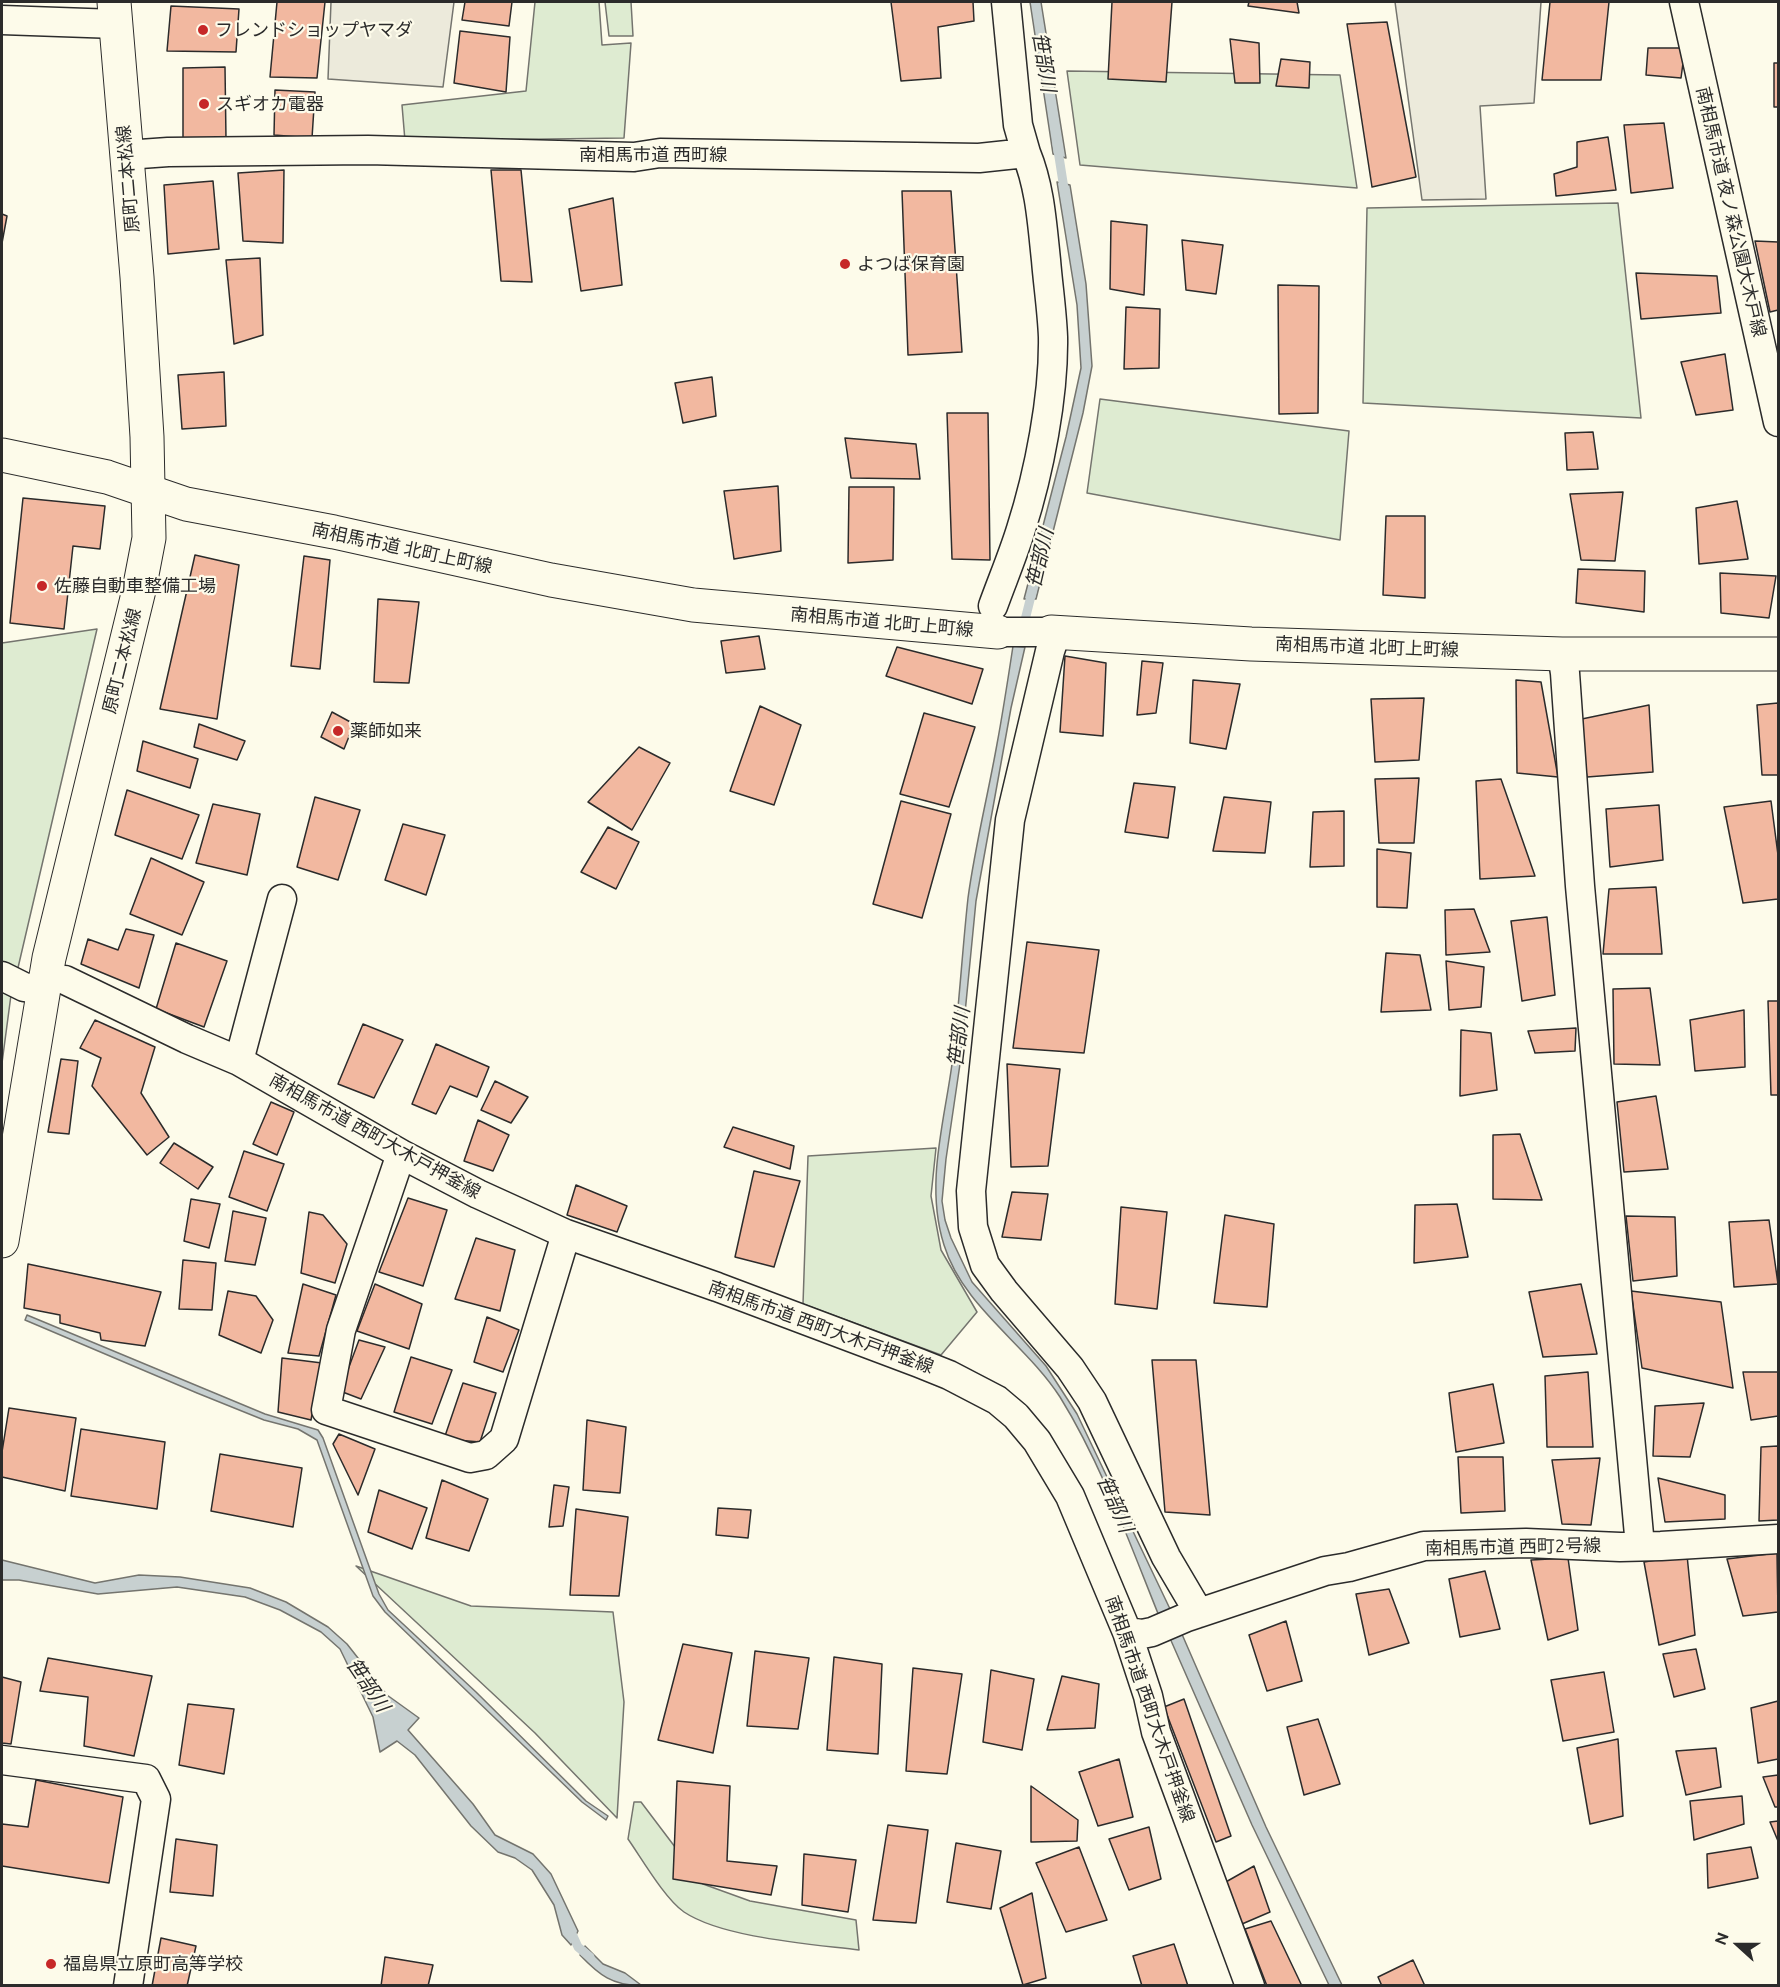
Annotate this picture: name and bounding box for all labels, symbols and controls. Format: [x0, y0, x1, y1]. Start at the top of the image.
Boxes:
place label: フレンドショップヤマダ [215, 19, 413, 41]
marker: フレンドショップヤマダ [196, 23, 210, 37]
water label: 笹部川 [1027, 30, 1061, 94]
street label: 南相馬市道 夜ノ森公園大木戸線 [1692, 85, 1770, 339]
place label: スギオカ電器 [216, 93, 324, 115]
marker: スギオカ電器 [197, 97, 211, 111]
street label: 原町二本松線 [113, 124, 143, 234]
street label: 南相馬市道 西町線 [579, 144, 727, 166]
place label: よつば保育園 [857, 253, 965, 275]
marker: よつば保育園 [838, 257, 852, 271]
street label: 南相馬市道 北町上町線 [310, 518, 494, 578]
water label: 笹部川 [1022, 526, 1058, 590]
place label: 佐藤自動車整備工場 [54, 575, 216, 597]
marker: 佐藤自動車整備工場 [35, 579, 49, 593]
street label: 南相馬市道 北町上町線 [789, 603, 975, 641]
street label: 原町二本松線 [98, 606, 146, 716]
street label: 南相馬市道 北町上町線 [1275, 633, 1459, 661]
place label: 薬師如来 [350, 720, 422, 742]
marker: 薬師如来 [331, 724, 345, 738]
water label: 笹部川 [943, 1006, 975, 1068]
street label: 南相馬市道 西町大木戸押釜線 [266, 1069, 484, 1203]
street label: 南相馬市道 西町大木戸押釜線 [705, 1276, 937, 1378]
water label: 笹部川 [1092, 1472, 1138, 1536]
street label: 南相馬市道 西町2号線 [1425, 1535, 1601, 1559]
street label: 南相馬市道 西町大木戸押釜線 [1101, 1593, 1199, 1825]
water label: 笹部川 [341, 1653, 395, 1717]
north arrow [1708, 1915, 1768, 1975]
text: N [1711, 1930, 1732, 1947]
place label: 福島県立原町高等学校 [63, 1953, 243, 1975]
marker: 福島県立原町高等学校 [44, 1957, 58, 1971]

